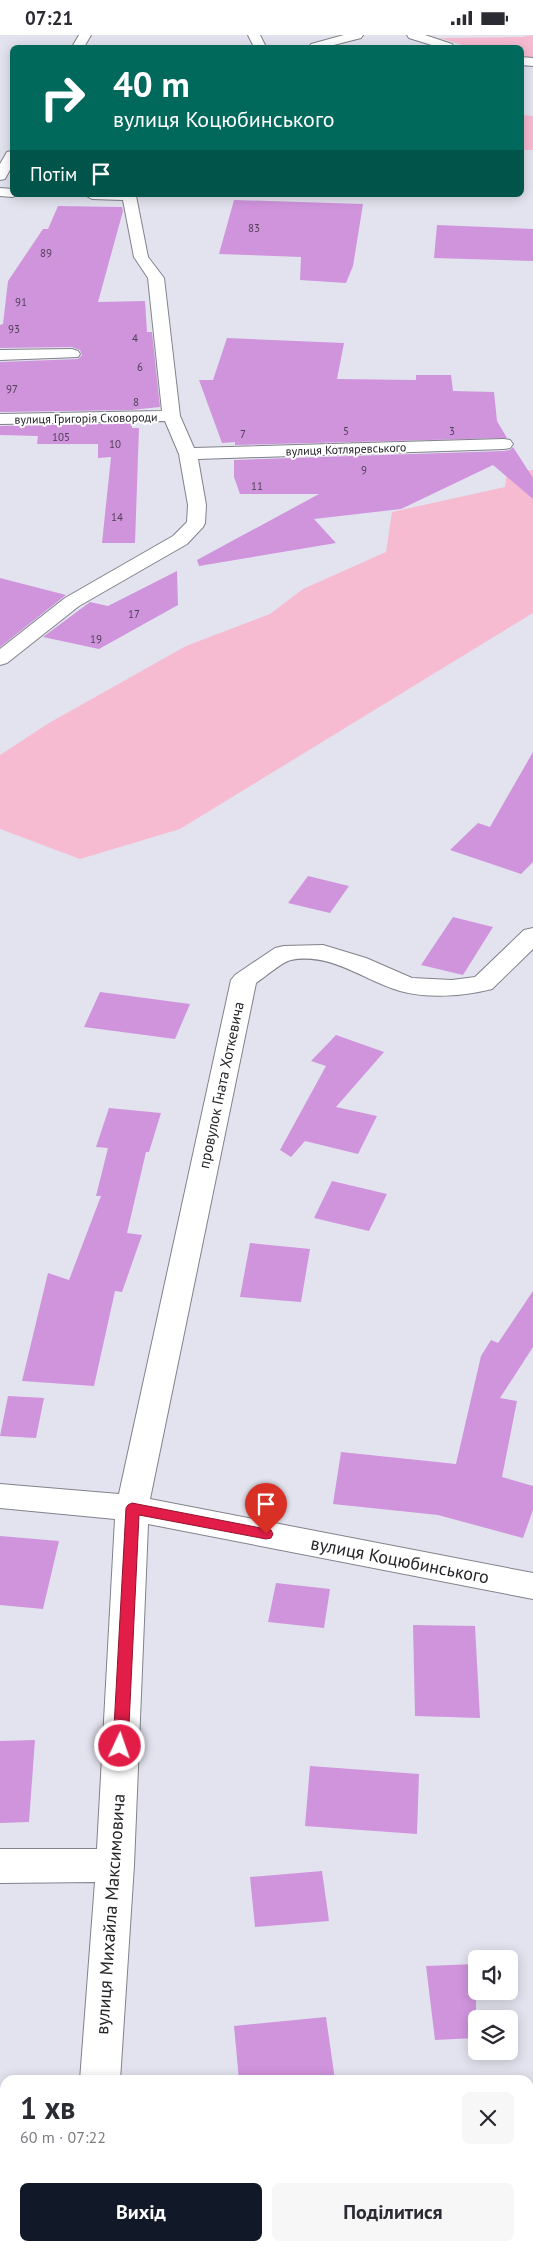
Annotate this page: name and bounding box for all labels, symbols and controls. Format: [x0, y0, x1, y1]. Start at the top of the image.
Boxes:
text: 07:21 [25, 6, 73, 30]
text: 40 m [113, 61, 190, 107]
icon: right [30, 65, 95, 130]
text: вулиця Коцюбинського [113, 105, 334, 133]
icon: arrive [87, 160, 115, 188]
text: Потім [30, 162, 77, 186]
house number: 83 [248, 221, 260, 235]
house number: 89 [40, 246, 52, 260]
house number: 91 [15, 295, 27, 309]
house number: 93 [8, 322, 20, 336]
house number: 4 [132, 331, 138, 345]
house number: 6 [137, 360, 143, 374]
house number: 97 [6, 382, 18, 396]
house number: 8 [133, 395, 139, 409]
street label: вулиця Григорія Сковороди [14, 409, 158, 427]
house number: 5 [343, 424, 349, 438]
house number: 3 [449, 424, 455, 438]
house number: 7 [240, 427, 246, 441]
house number: 105 [52, 430, 70, 444]
house number: 10 [109, 437, 121, 451]
street label: вулиця Котляревського [285, 439, 407, 459]
house number: 9 [361, 463, 367, 477]
house number: 11 [251, 479, 263, 493]
house number: 14 [111, 510, 123, 524]
house number: 17 [128, 607, 140, 621]
house number: 19 [90, 632, 102, 646]
street label: провулок Гната Хоткевича [194, 1000, 248, 1170]
pin [245, 1483, 287, 1534]
icon: arrive [252, 1490, 280, 1518]
street label: вулиця Коцюбинського [309, 1531, 491, 1589]
position arrow [93, 1719, 145, 1771]
street label: вулиця Михайла Максимовича [90, 1793, 130, 2035]
map controls [468, 1950, 518, 2060]
button: sound [468, 1950, 518, 2000]
button: layers [468, 2010, 518, 2060]
text: 1 хв [20, 2088, 76, 2127]
button: close [462, 2092, 514, 2144]
text: 60 m · 07:22 [20, 2127, 106, 2147]
button: Вихід [20, 2183, 262, 2241]
button: Поділитися [272, 2183, 514, 2241]

